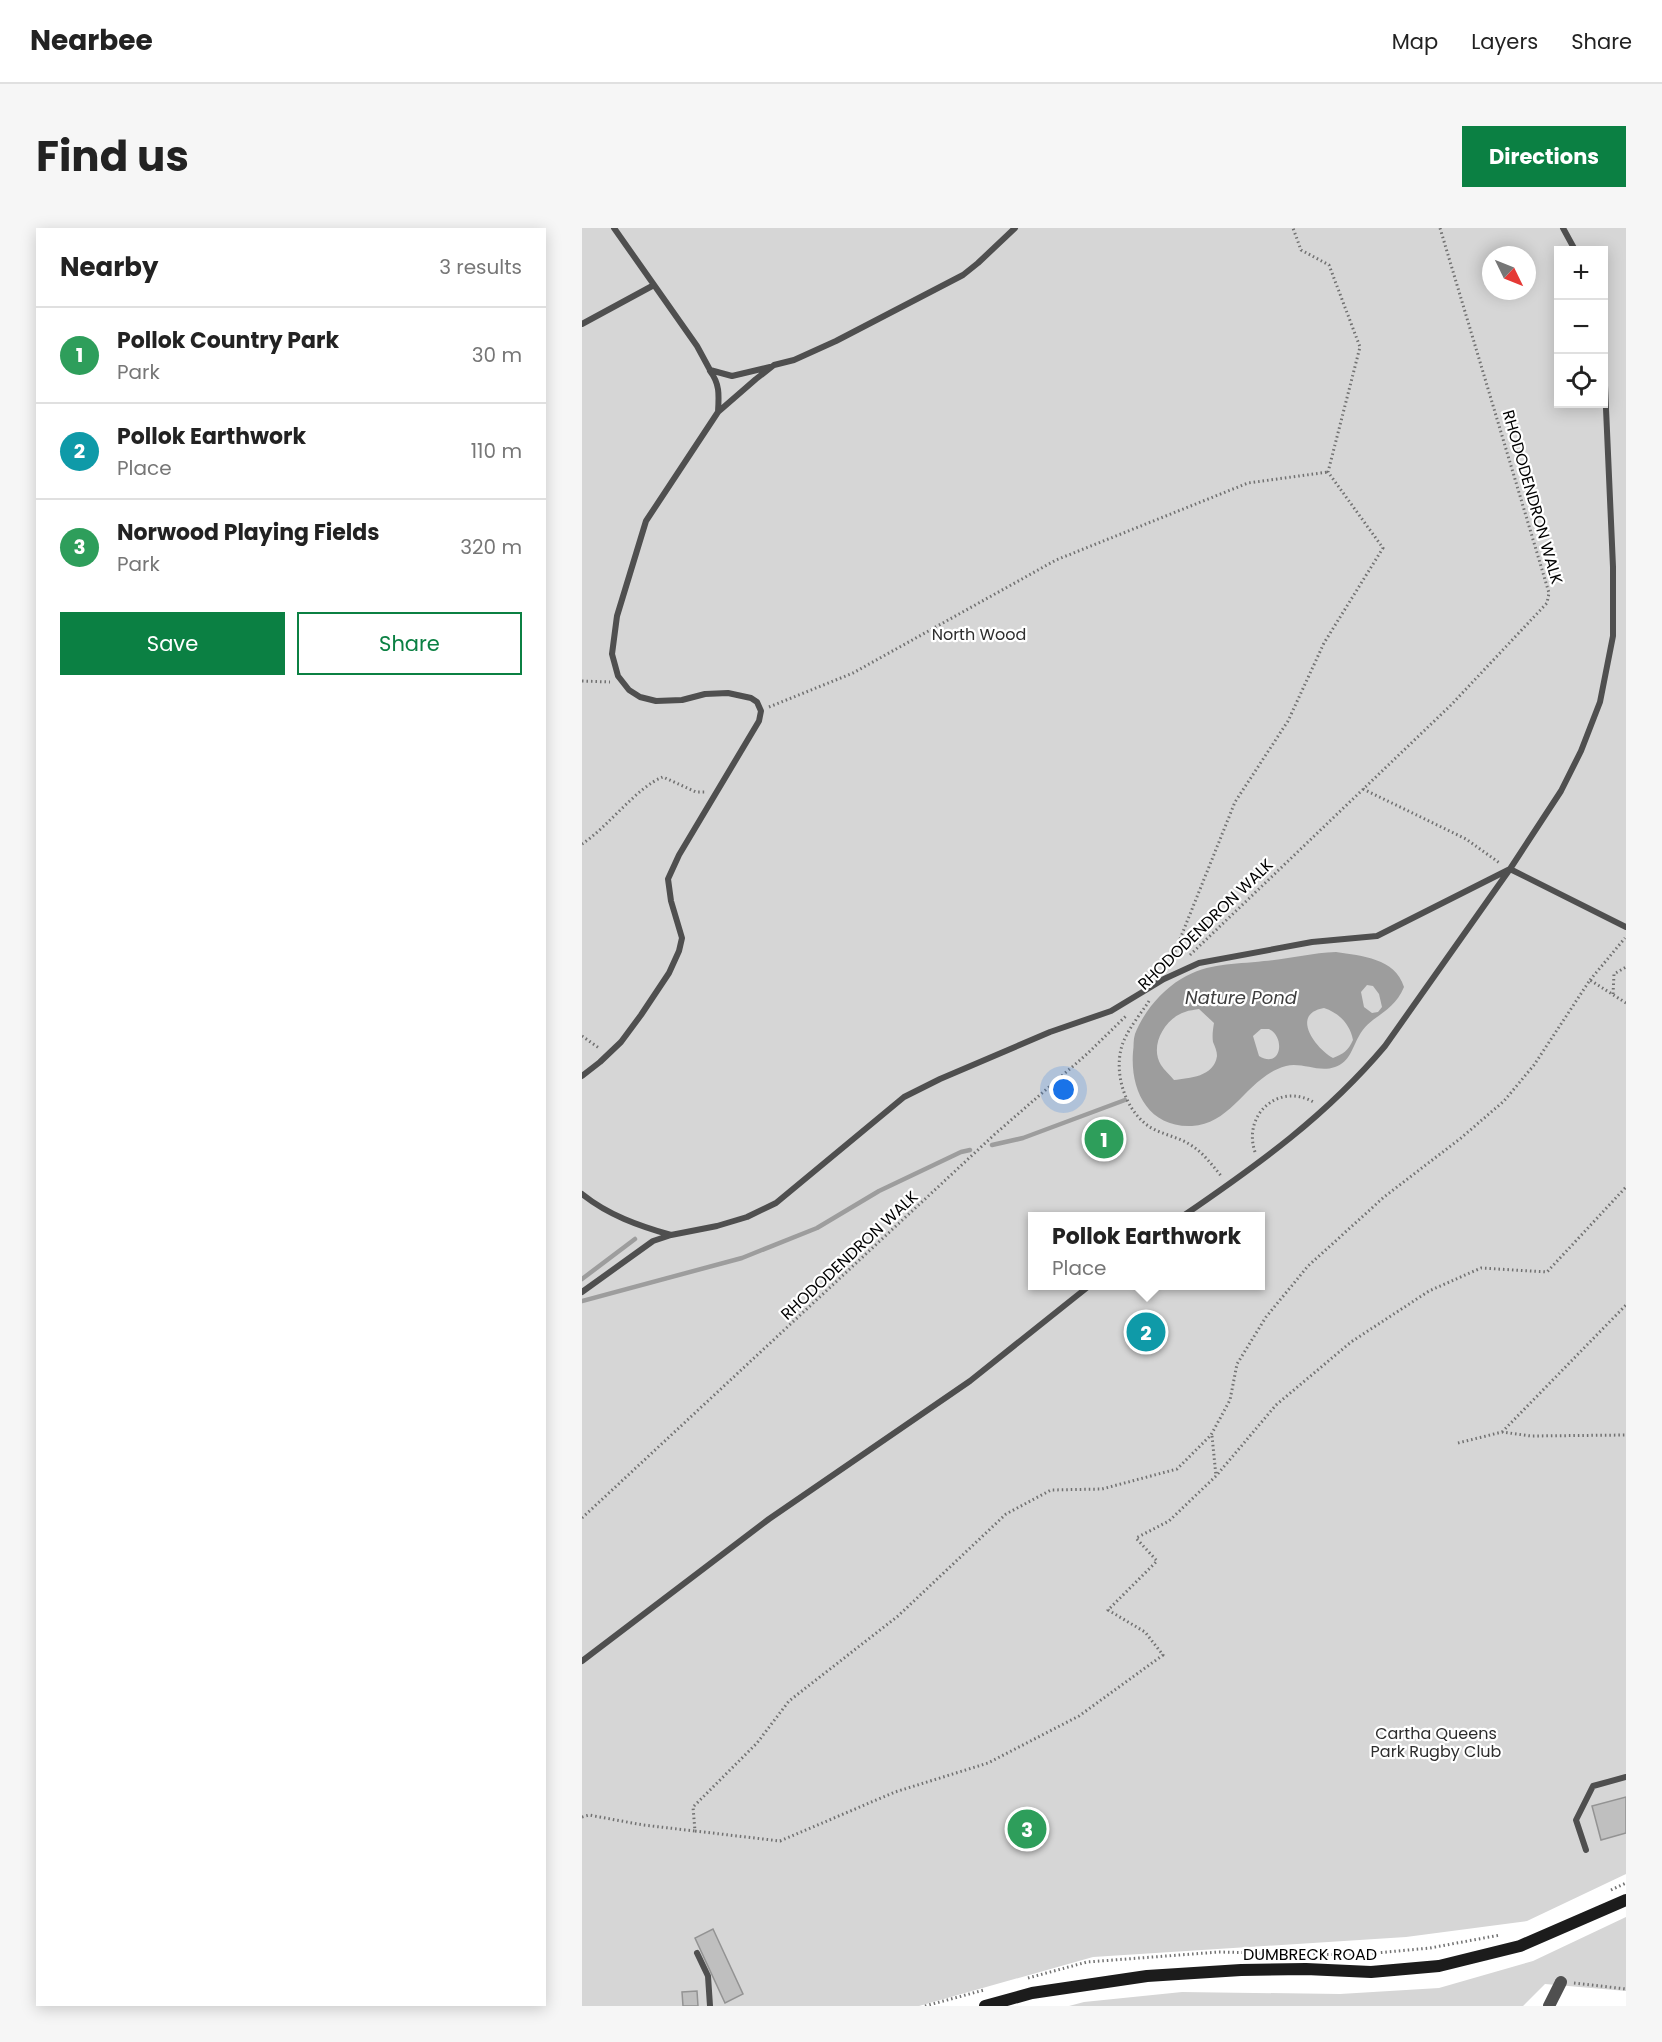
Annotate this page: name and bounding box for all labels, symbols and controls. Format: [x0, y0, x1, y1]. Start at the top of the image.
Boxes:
text: Nearbee [30, 21, 153, 60]
text: Map [1392, 27, 1438, 56]
text: Layers [1471, 27, 1538, 56]
text: Share [1571, 27, 1632, 56]
button: Directions [1462, 126, 1626, 187]
text: Find us [36, 127, 189, 186]
north arrow [1482, 246, 1536, 300]
map controls [1554, 246, 1608, 408]
button: + [1554, 246, 1608, 300]
text: Nearby [60, 249, 158, 285]
text: 3 results [439, 253, 522, 281]
button: − [1554, 300, 1608, 354]
text: Pollok Country Park [117, 325, 339, 356]
text: 1 [76, 341, 83, 369]
text: 30 m [472, 341, 522, 369]
button: locate [1554, 354, 1608, 408]
text: Park [117, 358, 160, 386]
street label: RHODODENDRON WALK [1497, 407, 1569, 587]
text: Pollok Earthwork [117, 421, 306, 452]
text: 2 [74, 437, 85, 465]
text: 110 m [471, 437, 522, 465]
text: Place [117, 454, 172, 482]
text: Norwood Playing Fields [117, 517, 379, 548]
text: 3 [73, 533, 86, 561]
text: 320 m [460, 533, 522, 561]
text: Park [117, 550, 160, 578]
button: Save [60, 612, 285, 675]
button: Share [297, 612, 522, 675]
park label: North Wood [932, 623, 1026, 646]
street label: RHODODENDRON WALK [1133, 853, 1278, 995]
water label: Nature Pond [1185, 985, 1298, 1010]
your location [1049, 1075, 1078, 1104]
pin: 1 [1084, 1116, 1124, 1162]
street label: RHODODENDRON WALK [776, 1185, 923, 1325]
popup [1028, 1212, 1265, 1290]
text: Pollok Earthwork [1052, 1221, 1241, 1252]
text: Place [1052, 1254, 1107, 1282]
pin: 2 [1126, 1310, 1166, 1354]
park label: Cartha Queens Park Rugby Club [1371, 1722, 1502, 1763]
pin: 3 [1008, 1806, 1046, 1852]
street label: DUMBRECK ROAD [1243, 1943, 1377, 1966]

